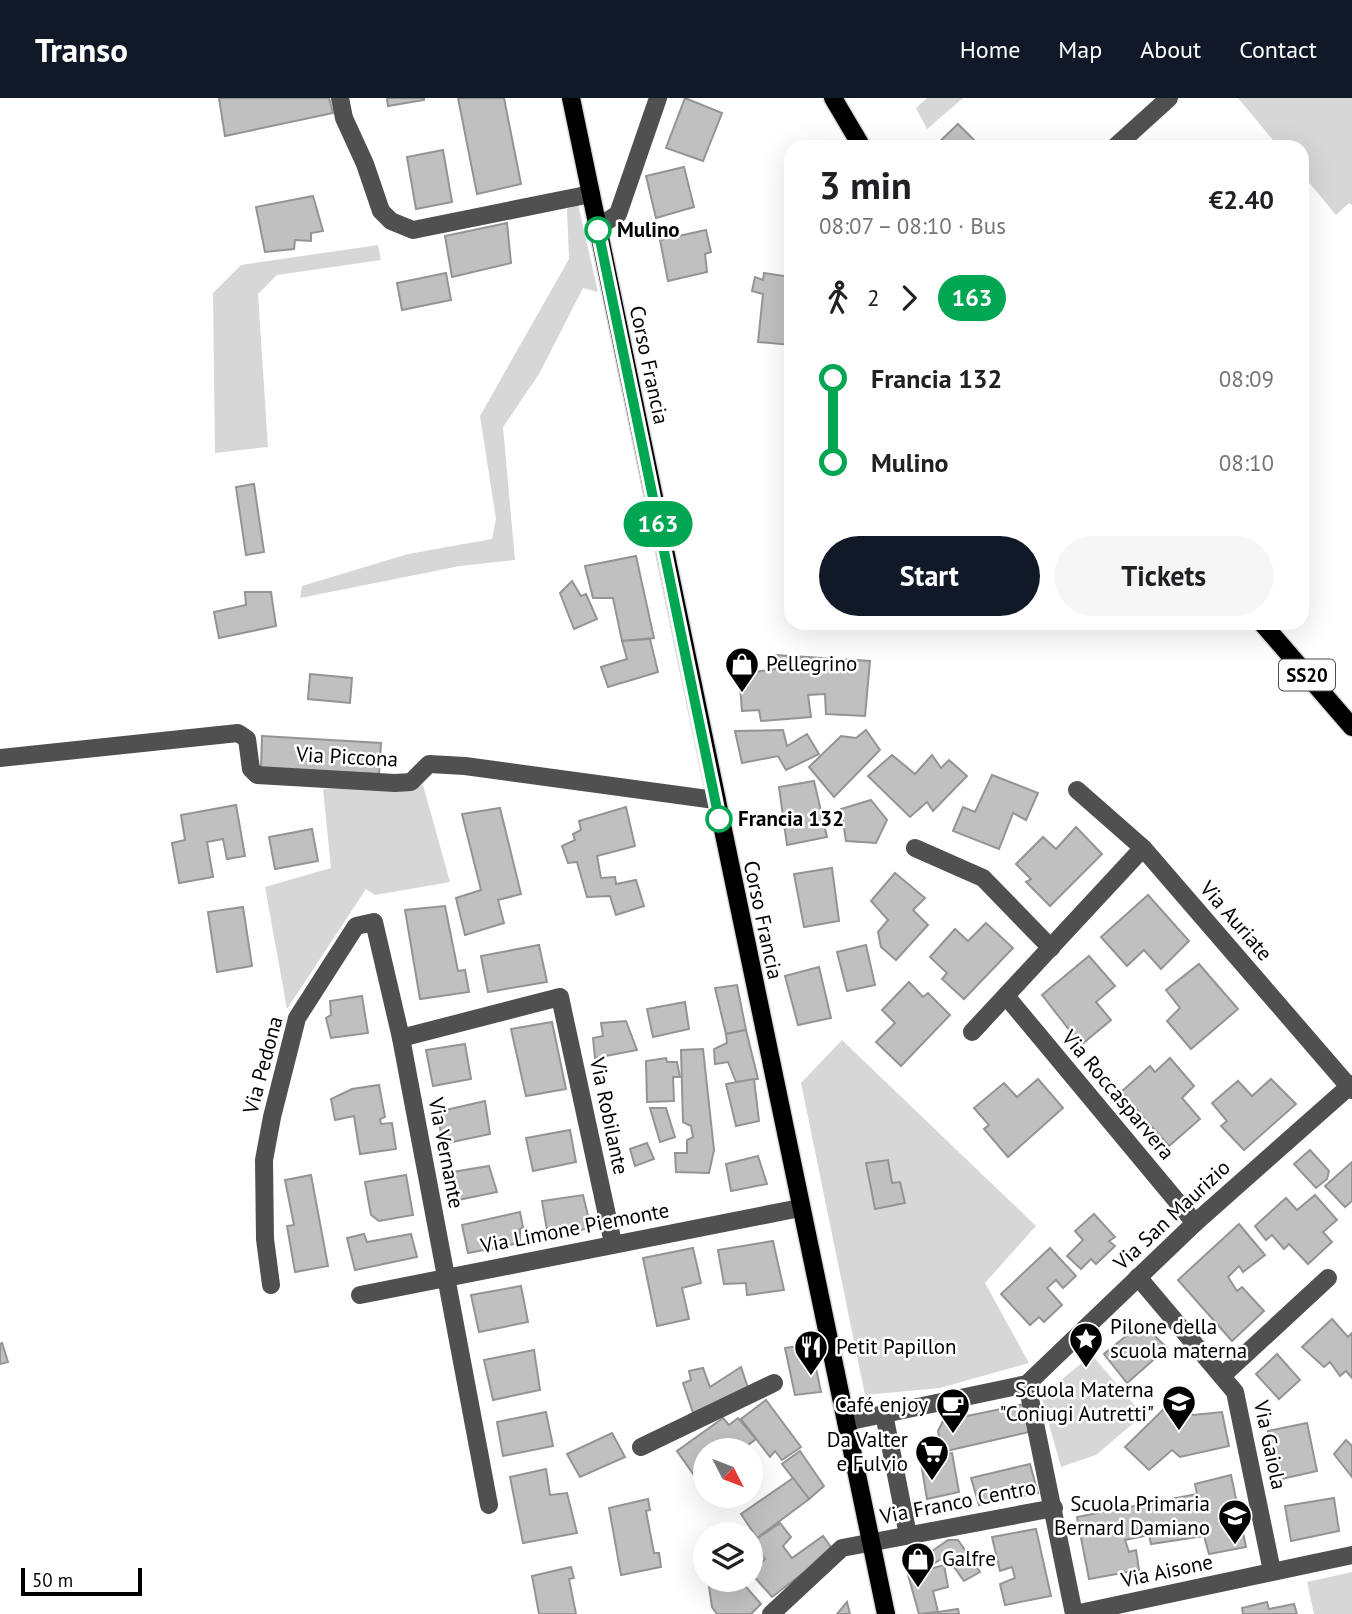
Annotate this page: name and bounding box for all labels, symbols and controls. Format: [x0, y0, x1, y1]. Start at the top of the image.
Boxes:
text: Transo [35, 28, 128, 71]
text: Home [960, 34, 1020, 65]
text: Map [1058, 34, 1102, 65]
text: About [1140, 34, 1201, 65]
text: Contact [1239, 34, 1317, 65]
text: 3 min [819, 160, 912, 209]
text: €2.40 [1209, 183, 1274, 216]
text: 08:07 – 08:10 · Bus [819, 211, 1006, 240]
place label: Mulino [617, 216, 680, 243]
marker: Mulino [585, 217, 611, 243]
icon: walk [819, 279, 857, 317]
icon: forward [890, 279, 928, 317]
text: 163 [952, 282, 992, 313]
text: 2 [867, 283, 880, 312]
street label: Corso Francia [624, 303, 675, 427]
text: Francia 132 [871, 362, 1002, 395]
text: 08:09 [1219, 364, 1274, 393]
text: Mulino [871, 446, 949, 479]
text: 08:10 [1219, 448, 1274, 477]
line badge: 163 [618, 501, 698, 547]
text: 163 [638, 508, 678, 539]
button: Start [819, 536, 1040, 616]
button: Tickets [1054, 536, 1274, 616]
shop icon: Pellegrino [723, 645, 761, 694]
place label: Pellegrino [766, 650, 857, 677]
road number: SS20 [1279, 660, 1335, 690]
street label: Via Piccona [294, 740, 399, 773]
place label: Francia 132 [738, 805, 844, 832]
marker: Francia 132 [706, 806, 732, 832]
street label: Corso Francia [738, 858, 789, 982]
street label: Via Auriate [1194, 874, 1278, 966]
street label: Via Pedona [236, 1013, 288, 1117]
street label: Via Roccasparvera [1056, 1024, 1180, 1165]
street label: Via Robilante [584, 1054, 635, 1177]
street label: Via Vernante [422, 1094, 470, 1211]
street label: Via San Maurizio [1107, 1154, 1236, 1276]
street label: Via Limone Piemonte [477, 1196, 671, 1259]
place label: Pilone della scuola materna [1110, 1313, 1247, 1364]
place icon: Pilone della scuola materna [1067, 1320, 1105, 1369]
restaurant icon: Petit Papillon [792, 1328, 830, 1377]
place label: Petit Papillon [836, 1333, 957, 1360]
place label: Scuola Materna "Coniugi Autretti" [1000, 1376, 1154, 1427]
school or university icon: Scuola Materna "Coniugi Autretti" [1160, 1383, 1198, 1432]
cafe icon: Café enjoy [934, 1386, 972, 1435]
place label: Café enjoy [835, 1391, 928, 1418]
street label: Via Gaiola [1248, 1397, 1293, 1492]
place label: Da Valter e Fulvio [827, 1426, 908, 1477]
supermarket icon: Da Valter e Fulvio [913, 1433, 951, 1482]
north arrow [693, 1438, 763, 1508]
map controls [693, 1438, 763, 1592]
street label: Via Franco Centro [877, 1473, 1038, 1530]
place label: Scuola Primaria Bernard Damiano [1054, 1490, 1210, 1541]
school or university icon: Scuola Primaria Bernard Damiano [1216, 1497, 1254, 1546]
button: layers [693, 1522, 763, 1592]
shop icon: Galfre [899, 1540, 937, 1589]
place label: Galfre [942, 1545, 996, 1572]
street label: Via Aisone [1118, 1548, 1215, 1594]
scale bar [21, 1565, 142, 1597]
text: 50 m [32, 1568, 73, 1592]

